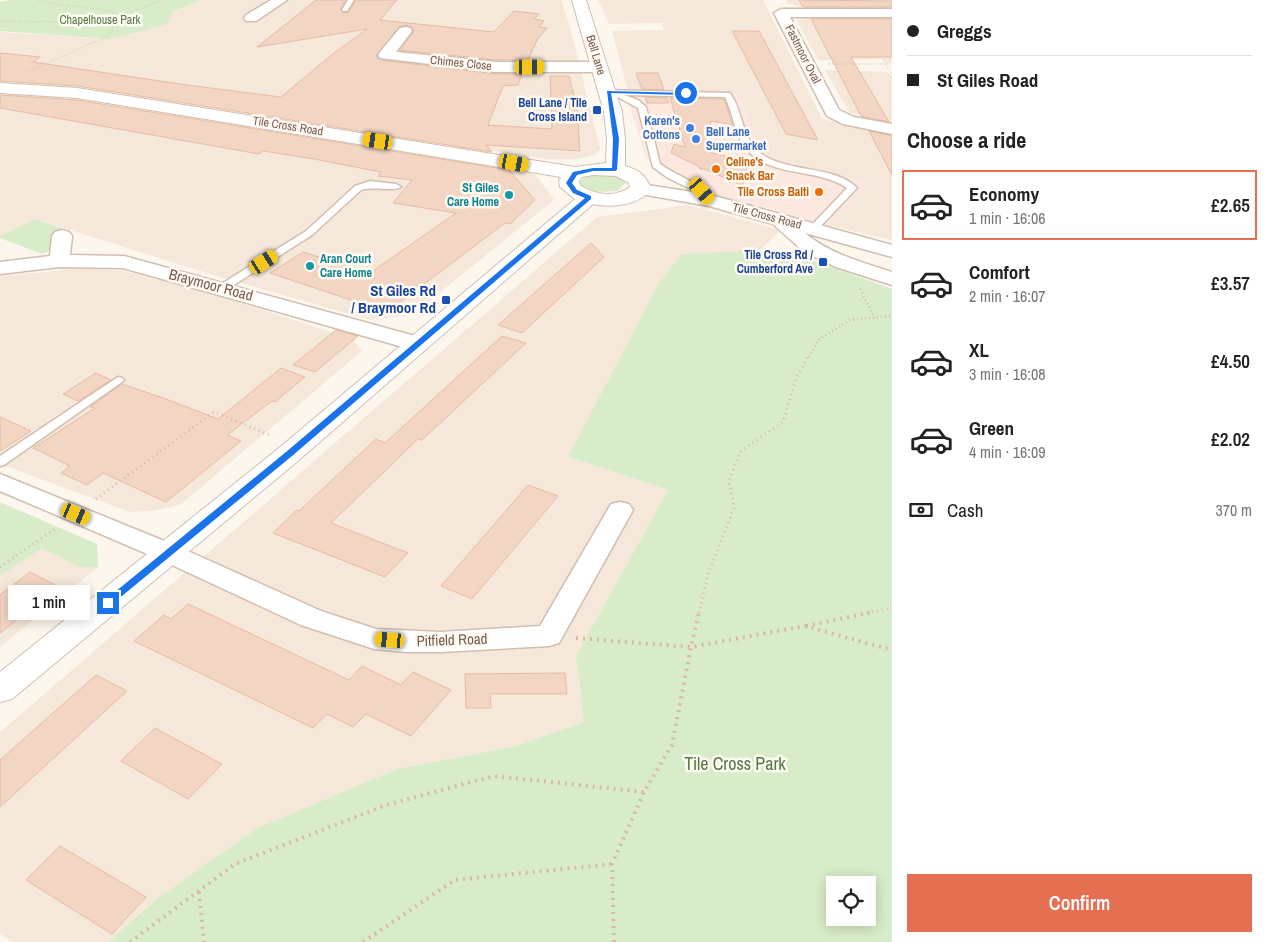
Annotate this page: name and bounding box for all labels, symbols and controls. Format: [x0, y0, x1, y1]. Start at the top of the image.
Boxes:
park label: Chapelhouse Park [60, 12, 141, 28]
text: Greggs [937, 18, 992, 44]
street label: Fastmoor Oval [781, 22, 825, 86]
street label: Bell Lane [582, 33, 610, 77]
street label: Chimes Close [429, 52, 493, 74]
car [515, 60, 545, 75]
text: St Giles Road [937, 67, 1038, 93]
route start [675, 82, 697, 104]
place label: Bell Lane / Tile Cross Island [518, 95, 588, 125]
marker: Bell Lane / Tile Cross Island [591, 104, 603, 116]
street label: Tile Cross Road [252, 113, 324, 139]
place label: Karen's Cottons [643, 113, 681, 143]
marker: Karen's Cottons [684, 122, 696, 134]
place label: Bell Lane Supermarket [706, 124, 767, 154]
text: Choose a ride [907, 125, 1026, 155]
car [362, 131, 393, 151]
marker: Bell Lane Supermarket [690, 133, 702, 145]
car [497, 153, 530, 173]
place label: Celine's Snack Bar [726, 154, 774, 184]
marker: Celine's Snack Bar [710, 163, 722, 175]
car [686, 175, 717, 207]
place label: St Giles Care Home [447, 180, 500, 210]
text: Economy [969, 181, 1039, 207]
icon: car [909, 183, 954, 228]
place label: Tile Cross Balti [738, 184, 809, 200]
marker: Tile Cross Balti [813, 186, 825, 198]
marker: St Giles Care Home [503, 189, 515, 201]
text: £2.65 [1211, 192, 1250, 218]
street label: Tile Cross Road [731, 199, 803, 233]
text: 1 min · 16:06 [969, 207, 1046, 229]
place label: Tile Cross Rd / Cumberford Ave [737, 247, 814, 277]
car [247, 248, 280, 276]
place label: Aran Court Care Home [320, 251, 372, 281]
marker: Tile Cross Rd / Cumberford Ave [817, 256, 829, 268]
text: Comfort [969, 259, 1030, 285]
marker: Aran Court Care Home [304, 260, 316, 272]
icon: car [909, 261, 954, 306]
street label: Braymoor Road [167, 263, 255, 306]
text: £3.57 [1211, 270, 1250, 296]
place label: St Giles Rd / Braymoor Rd [351, 280, 436, 318]
text: 2 min · 16:07 [969, 285, 1046, 307]
marker: St Giles Rd / Braymoor Rd [440, 294, 452, 306]
text: XL [969, 337, 989, 363]
icon: car [909, 339, 954, 384]
text: £4.50 [1211, 348, 1250, 374]
text: 3 min · 16:08 [969, 363, 1046, 385]
text: Green [969, 415, 1014, 441]
icon: car [909, 417, 954, 462]
text: £2.02 [1211, 426, 1250, 452]
text: 4 min · 16:09 [969, 441, 1046, 463]
icon: cash [907, 496, 935, 524]
text: Cash [947, 497, 983, 523]
text: 370 m [1216, 499, 1252, 521]
car [59, 501, 92, 527]
callout: 1 min [8, 586, 90, 620]
text: 1 min [32, 591, 66, 613]
route end [97, 592, 119, 614]
street label: Pitfield Road [416, 628, 488, 651]
car [374, 631, 405, 649]
park label: Tile Cross Park [684, 751, 786, 776]
button: Confirm [907, 874, 1252, 932]
map controls [826, 876, 876, 926]
button: locate [826, 876, 876, 926]

